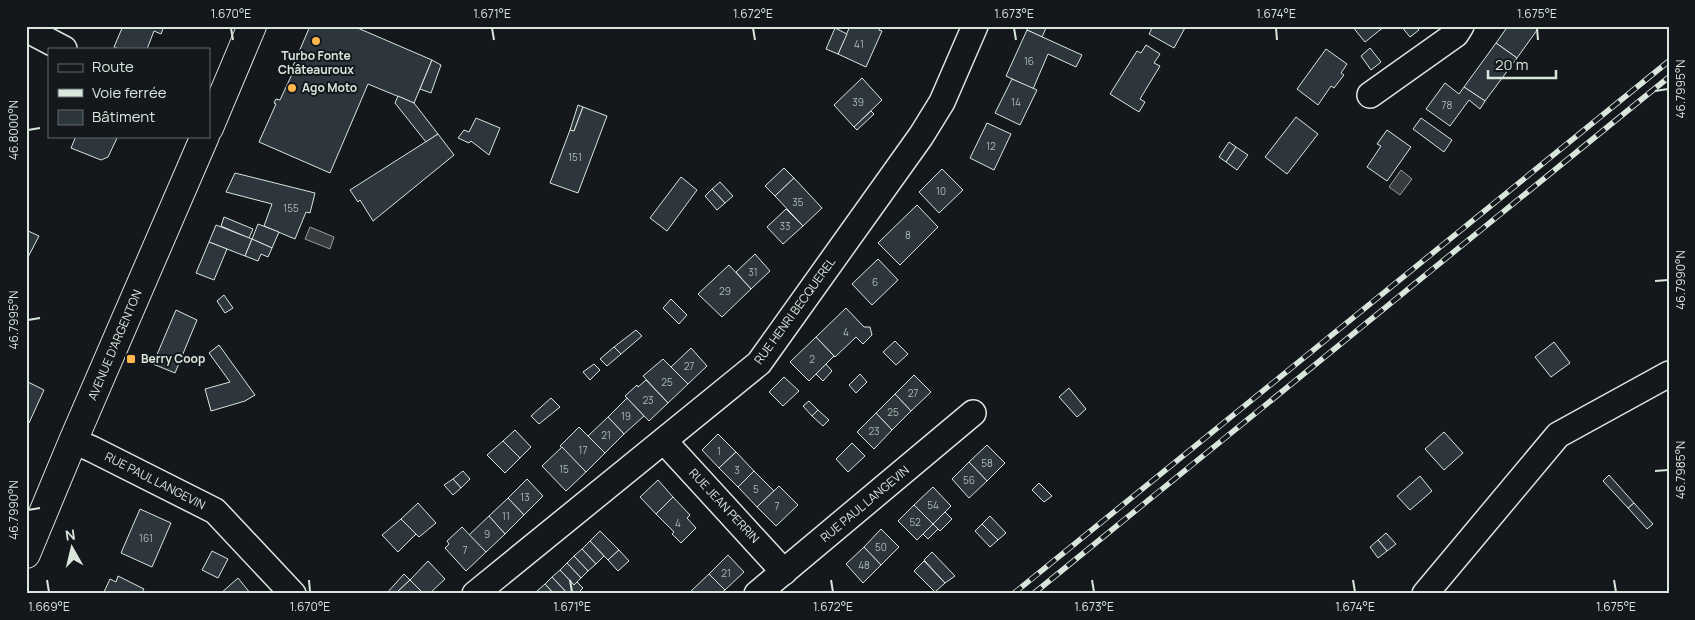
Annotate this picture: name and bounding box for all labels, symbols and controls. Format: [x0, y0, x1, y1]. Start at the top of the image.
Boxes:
text: 1.670°E [211, 5, 251, 22]
text: 1.671°E [473, 5, 511, 22]
text: 1.672°E [733, 5, 773, 22]
text: 1.673°E [994, 5, 1034, 22]
text: 1.674°E [1256, 5, 1296, 22]
text: 1.675°E [1517, 5, 1557, 22]
marker: Turbo Fonte Châteauroux [310, 35, 322, 47]
house number: 41 [854, 37, 864, 51]
place label: Turbo Fonte Châteauroux [278, 47, 354, 78]
legend [48, 48, 210, 138]
scale bar [1488, 48, 1555, 80]
house number: 16 [1024, 54, 1034, 68]
text: 20 m [1495, 54, 1528, 75]
text: Route [92, 56, 134, 77]
text: 46.7995°N [1672, 59, 1689, 119]
place label: Ago Moto [302, 79, 357, 96]
text: Voie ferrée [92, 82, 167, 103]
marker: Ago Moto [286, 82, 298, 94]
house number: 39 [852, 95, 864, 109]
house number: 14 [1011, 95, 1021, 109]
house number: 78 [1442, 98, 1453, 112]
text: 46.8000°N [5, 100, 22, 160]
text: Bâtiment [92, 106, 155, 127]
house number: 12 [986, 139, 996, 153]
house number: 151 [568, 150, 582, 164]
house number: 10 [936, 184, 946, 198]
house number: 35 [792, 195, 804, 209]
house number: 155 [283, 201, 299, 215]
house number: 33 [779, 219, 791, 233]
house number: 8 [905, 228, 911, 242]
text: 46.7990°N [1672, 250, 1689, 310]
street label: RUE HENRI BECQUEREL [750, 254, 839, 368]
house number: 31 [748, 265, 758, 279]
house number: 6 [872, 275, 878, 289]
house number: 29 [719, 284, 731, 298]
street label: AVENUE D'ARGENTON [84, 287, 146, 403]
text: 46.7995°N [5, 290, 22, 350]
house number: 4 [843, 325, 849, 339]
place label: Berry Coop [141, 350, 205, 367]
house number: 2 [809, 352, 815, 366]
marker: Berry Coop [125, 353, 137, 365]
house number: 27 [684, 359, 694, 373]
house number: 25 [661, 375, 673, 389]
house number: 27 [908, 386, 918, 400]
house number: 23 [642, 393, 654, 407]
house number: 25 [887, 405, 899, 419]
house number: 19 [621, 409, 631, 423]
house number: 23 [868, 424, 880, 438]
house number: 21 [601, 428, 611, 442]
text: 46.7985°N [1672, 441, 1689, 499]
house number: 17 [579, 443, 587, 457]
house number: 1 [717, 444, 721, 458]
street label: RUE PAUL LANGEVIN [102, 448, 209, 513]
house number: 58 [981, 456, 993, 470]
street label: RUE PAUL LANGEVIN [817, 461, 913, 546]
house number: 15 [559, 462, 569, 476]
house number: 3 [734, 463, 740, 477]
street label: RUE JEAN PERRIN [685, 465, 763, 547]
house number: 56 [963, 473, 975, 487]
text: 46.7990°N [5, 480, 22, 540]
house number: 5 [753, 482, 759, 496]
house number: 13 [520, 490, 530, 504]
house number: 54 [927, 498, 939, 512]
house number: 7 [774, 499, 780, 513]
house number: 11 [502, 509, 510, 523]
house number: 52 [909, 515, 921, 529]
house number: 4 [675, 516, 681, 530]
north arrow [48, 522, 98, 572]
text: N [64, 525, 76, 545]
house number: 9 [484, 527, 490, 541]
house number: 161 [139, 531, 153, 545]
house number: 50 [875, 540, 887, 554]
house number: 7 [462, 543, 468, 557]
house number: 48 [858, 558, 870, 572]
house number: 21 [721, 566, 731, 580]
text: 1.669°E [28, 598, 70, 615]
text: 1.670°E [290, 598, 330, 615]
text: 1.671°E [553, 598, 591, 615]
text: 1.672°E [813, 598, 853, 615]
text: 1.673°E [1074, 598, 1114, 615]
text: 1.674°E [1335, 598, 1375, 615]
text: 1.675°E [1596, 598, 1636, 615]

